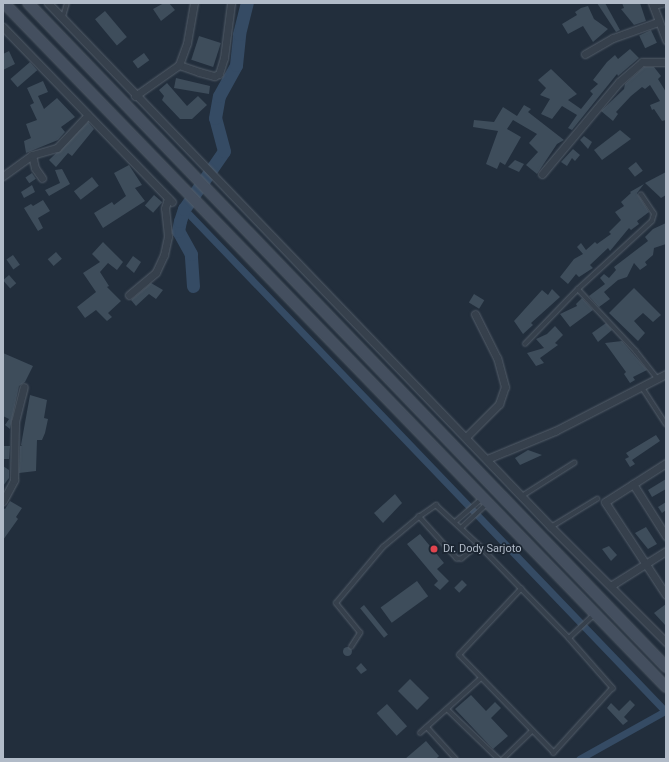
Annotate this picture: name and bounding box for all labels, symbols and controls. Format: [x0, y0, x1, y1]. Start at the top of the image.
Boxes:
place label: Dr. Dody Sarjoto [443, 542, 521, 556]
marker: Dr. Dody Sarjoto [428, 543, 440, 555]

